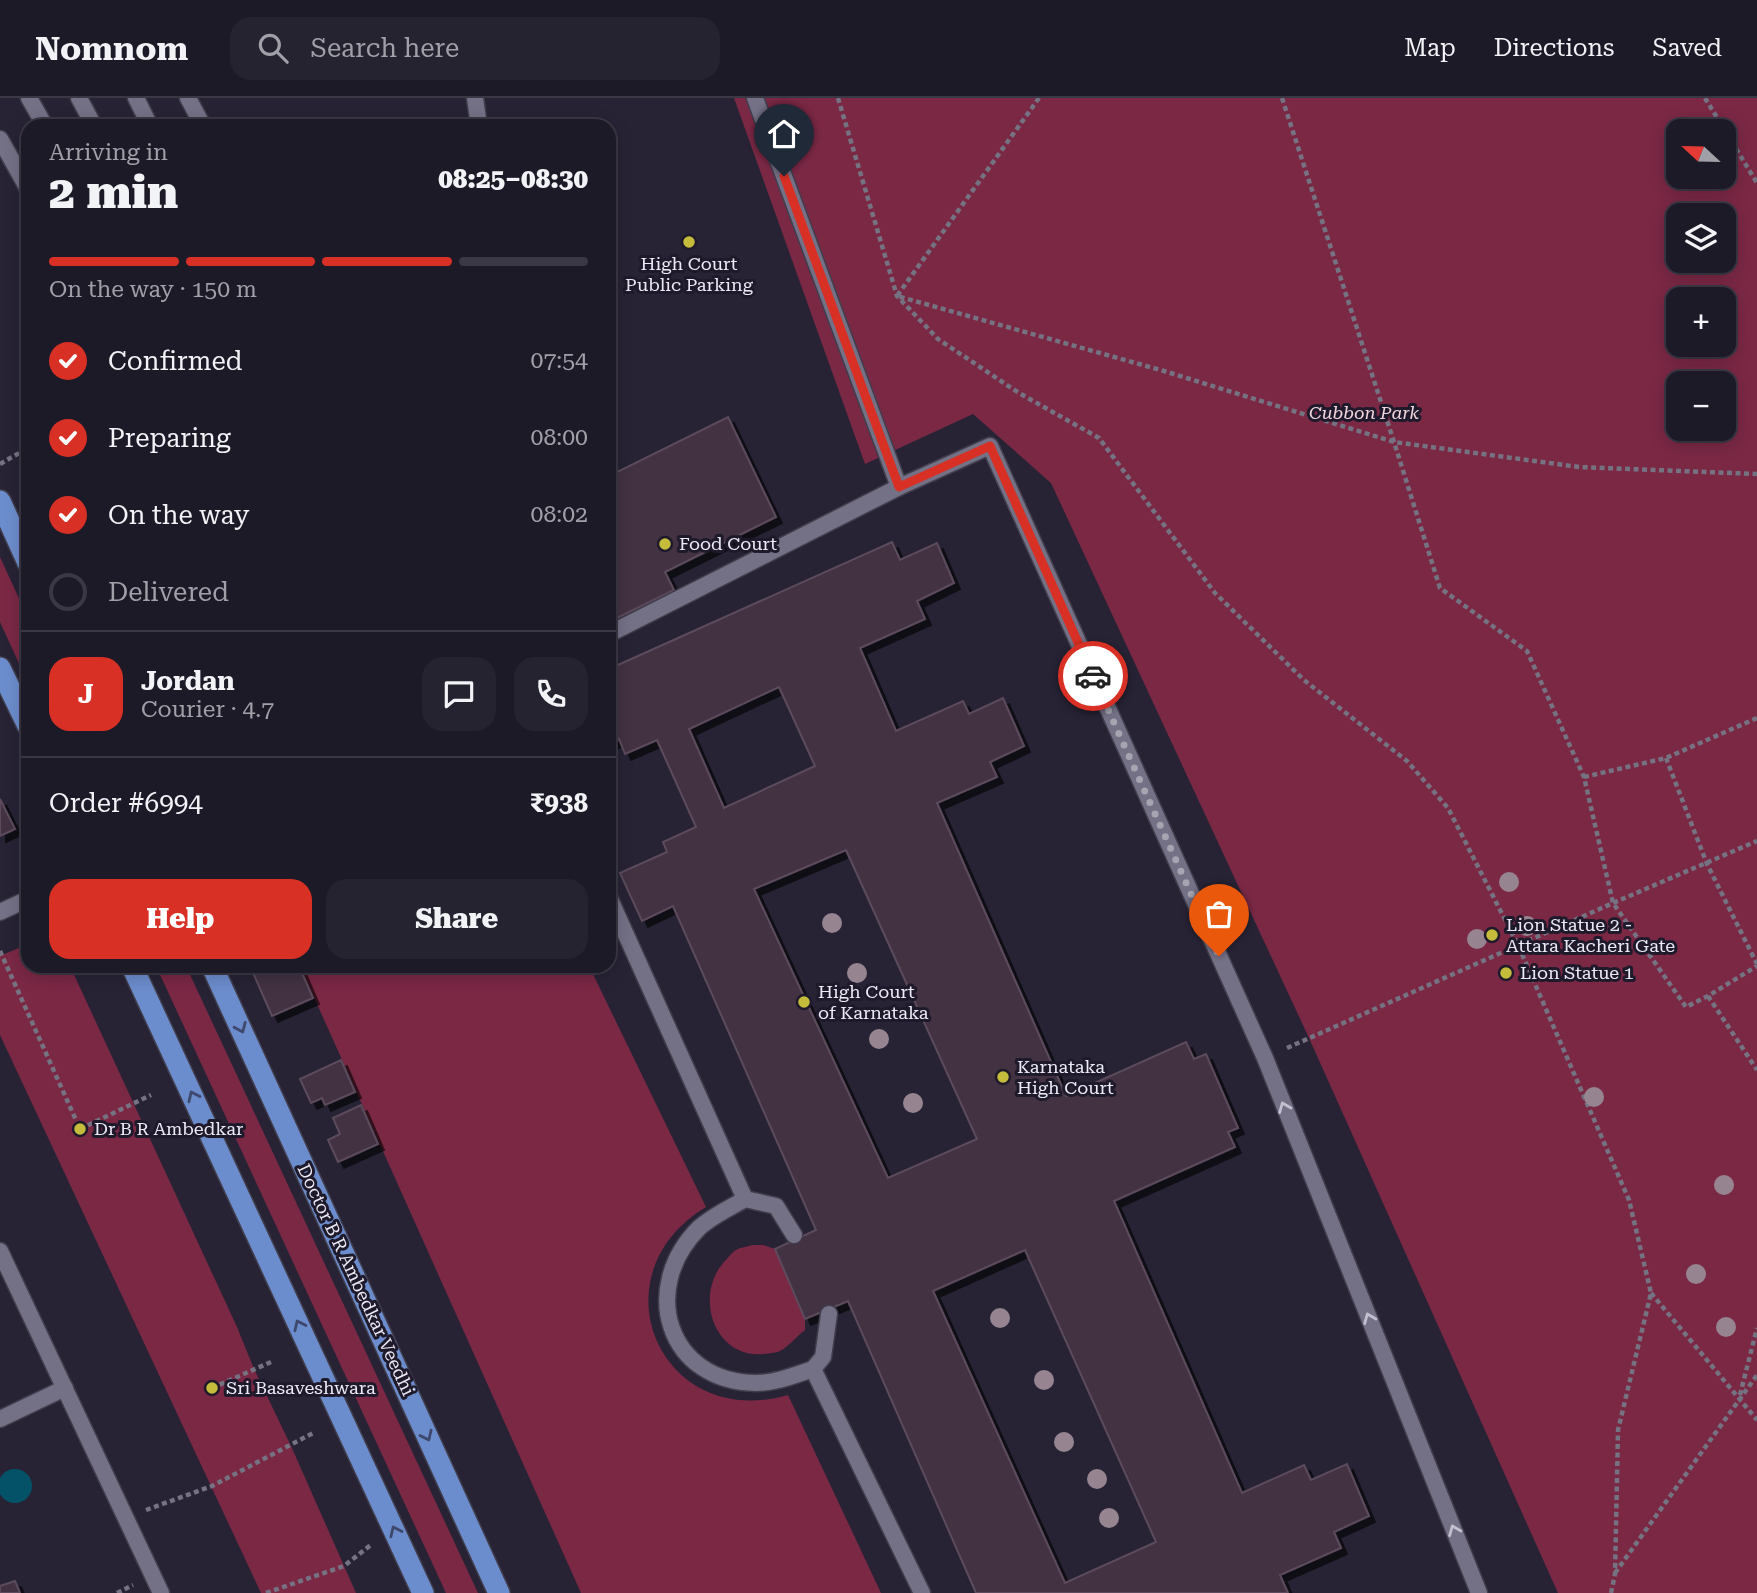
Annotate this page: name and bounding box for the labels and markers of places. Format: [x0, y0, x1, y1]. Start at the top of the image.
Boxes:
pin [754, 104, 814, 176]
marker: High Court Public Parking [681, 234, 697, 250]
place label: High Court Public Parking [625, 253, 754, 295]
place label: Food Court [679, 533, 777, 554]
marker: Food Court [657, 536, 673, 552]
pin [1189, 884, 1249, 956]
place label: Lion Statue 2 - Attara Kacheri Gate [1506, 914, 1675, 956]
marker: Lion Statue 2 - Attara Kacheri Gate [1484, 927, 1500, 943]
place label: Lion Statue 1 [1520, 962, 1634, 983]
marker: Lion Statue 1 [1498, 965, 1514, 981]
place label: High Court of Karnataka [818, 981, 929, 1023]
marker: High Court of Karnataka [796, 994, 812, 1010]
place label: Karnataka High Court [1017, 1056, 1114, 1098]
marker: Karnataka High Court [995, 1069, 1011, 1085]
place label: Dr B R Ambedkar [94, 1118, 243, 1139]
marker: Dr B R Ambedkar [72, 1121, 88, 1137]
place label: Sri Basaveshwara [226, 1377, 376, 1398]
marker: Sri Basaveshwara [204, 1380, 220, 1396]

